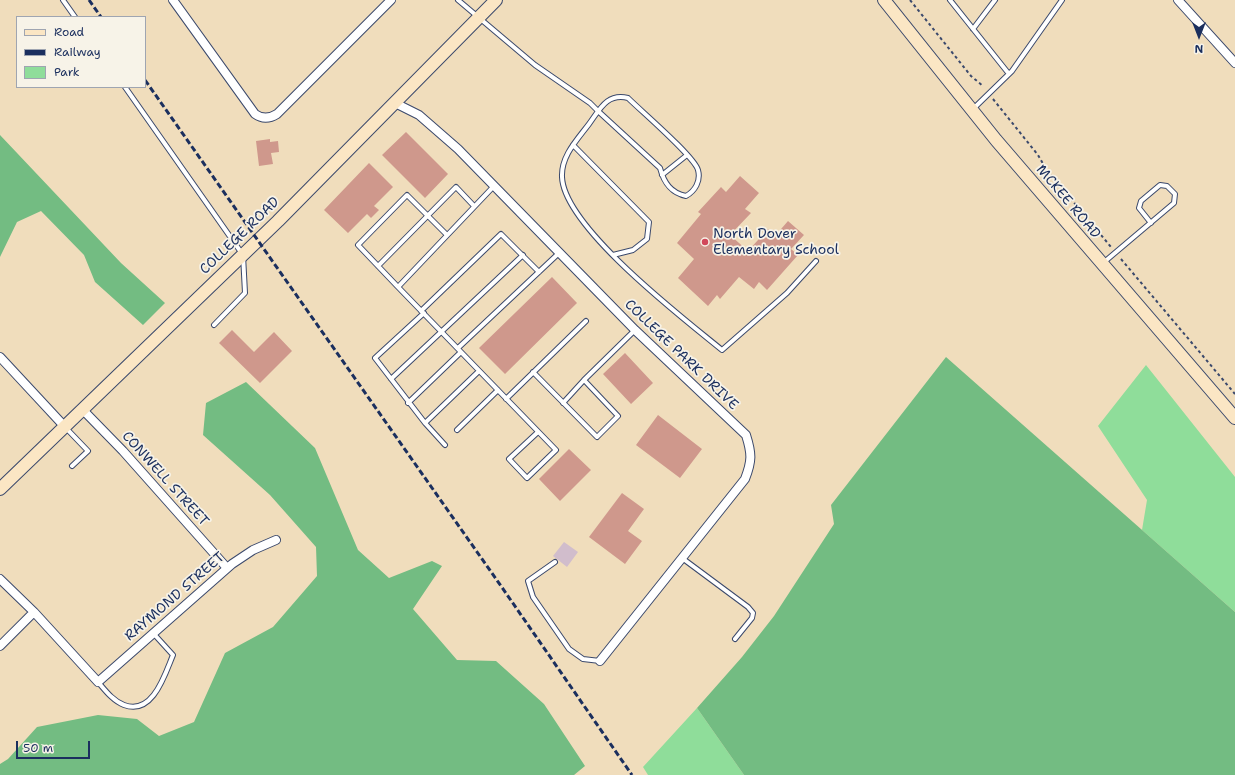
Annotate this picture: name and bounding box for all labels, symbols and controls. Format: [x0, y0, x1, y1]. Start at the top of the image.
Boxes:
legend [16, 16, 146, 88]
north arrow [1179, 16, 1219, 56]
text: Road [54, 24, 84, 40]
text: N [1195, 41, 1203, 56]
text: Railway [54, 44, 101, 60]
text: Park [54, 64, 80, 80]
street label: MCKEE ROAD [1032, 162, 1104, 242]
street label: COLLEGE ROAD [197, 194, 283, 278]
place label: North Dover Elementary School [713, 226, 839, 258]
marker: North Dover Elementary School [700, 237, 710, 247]
street label: COLLEGE PARK DRIVE [621, 296, 741, 414]
street label: CONWELL STREET [118, 428, 212, 530]
street label: RAYMOND STREET [122, 549, 228, 645]
scale bar [18, 733, 92, 759]
text: 50 m [23, 740, 53, 756]

